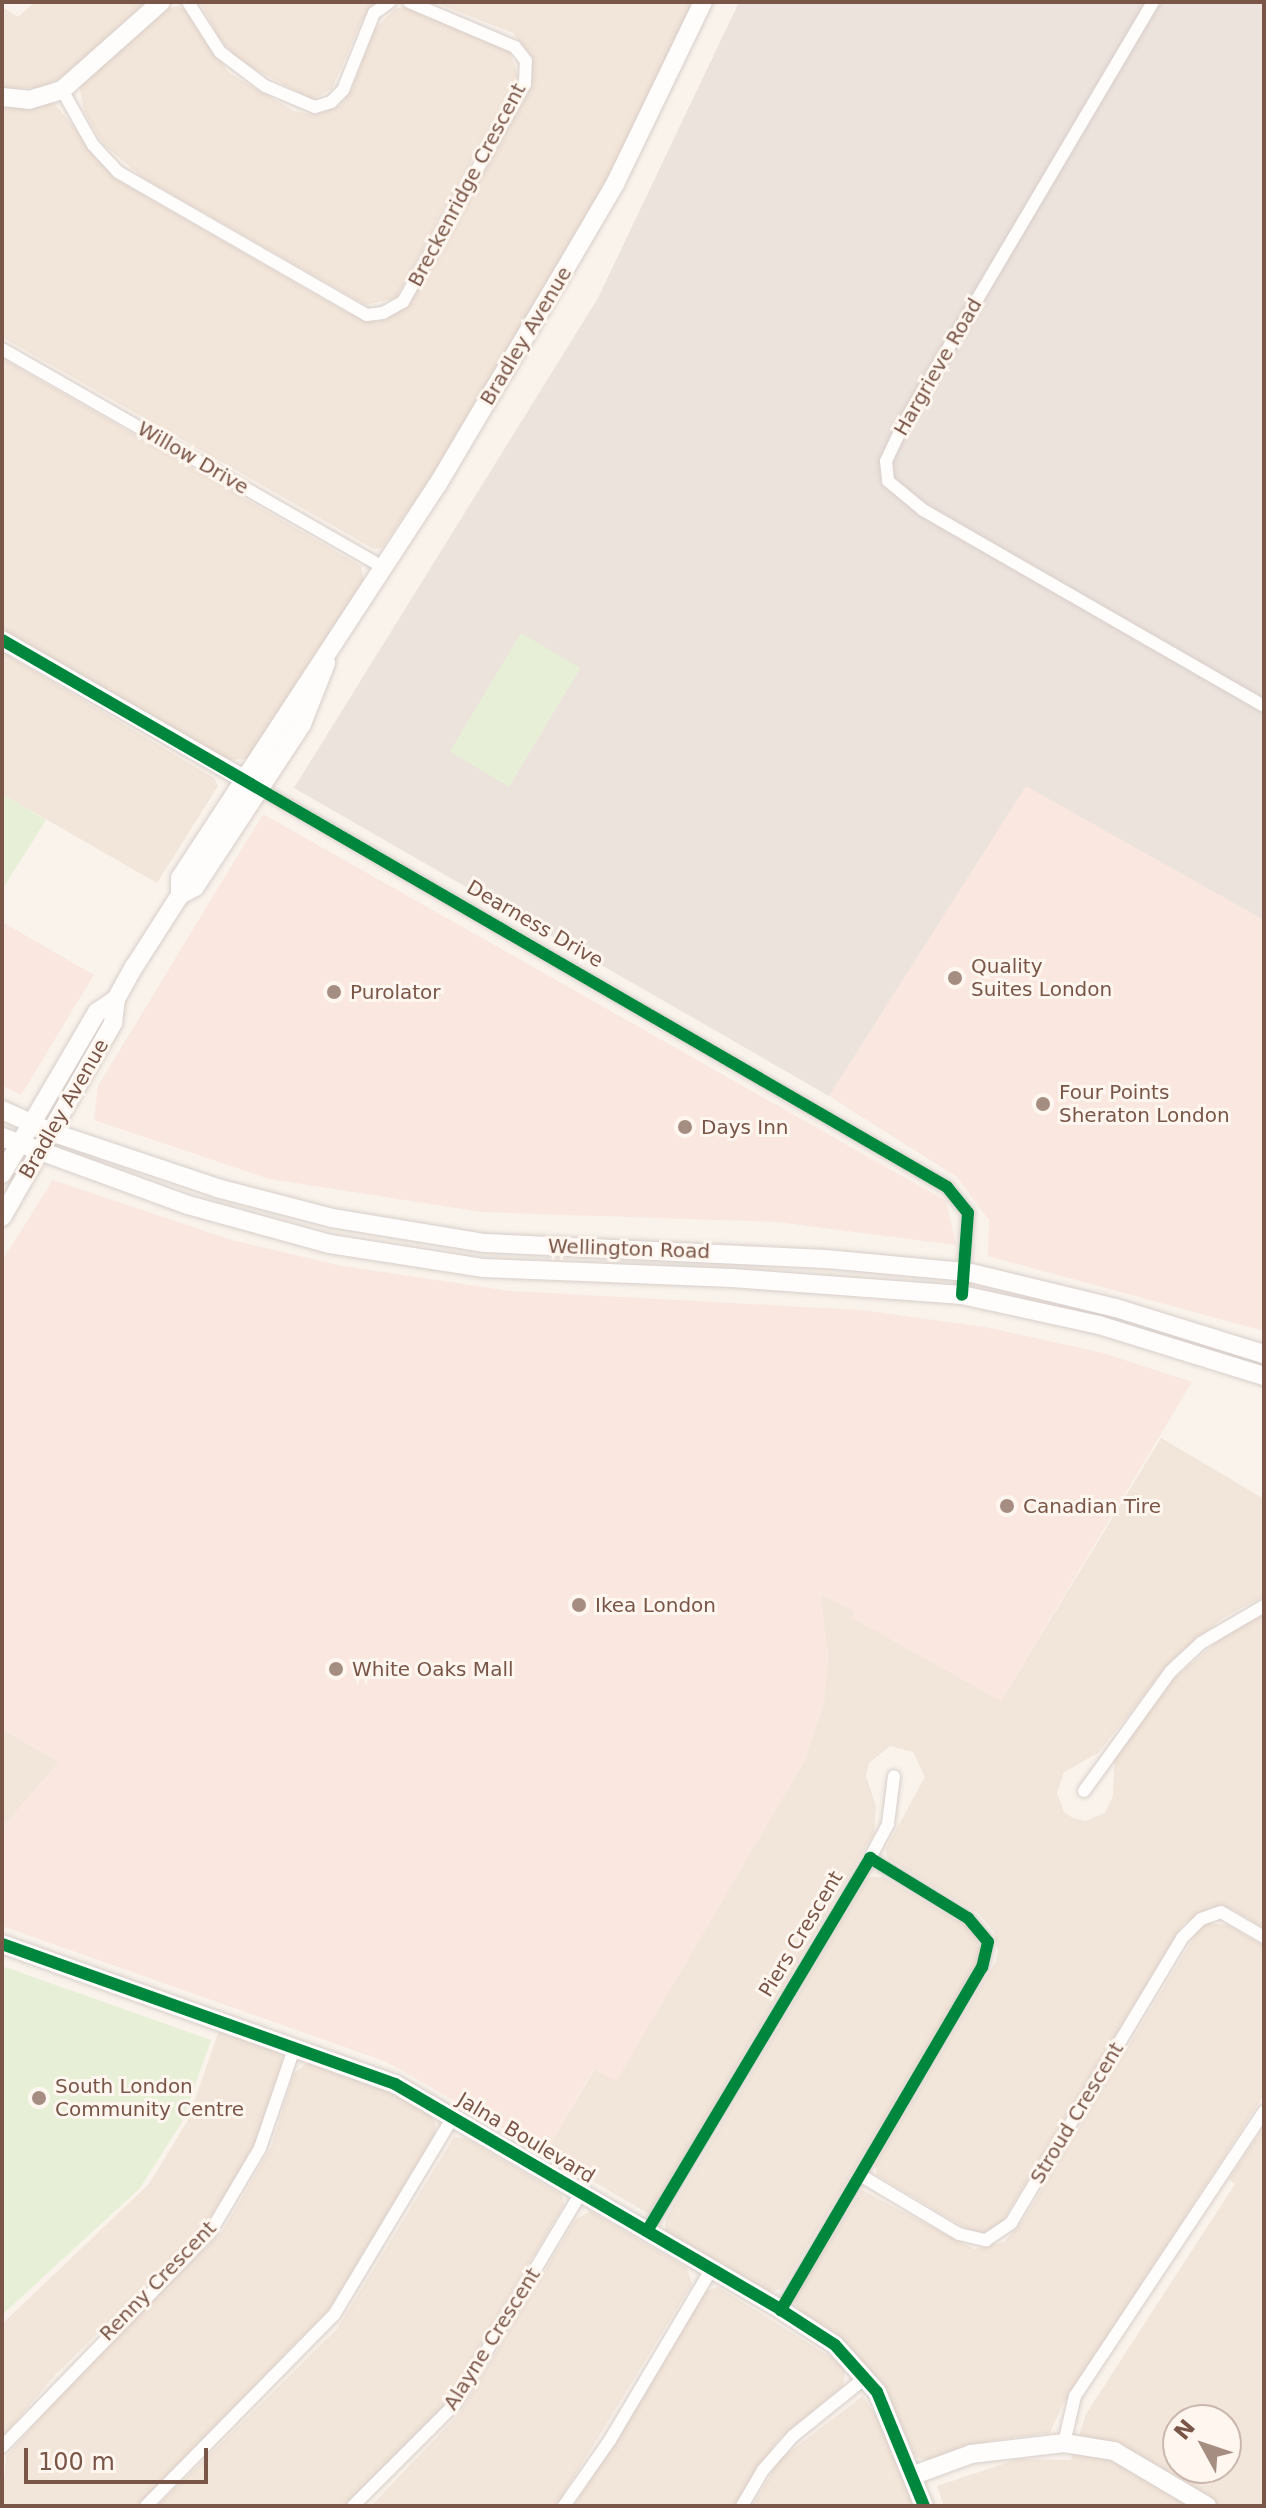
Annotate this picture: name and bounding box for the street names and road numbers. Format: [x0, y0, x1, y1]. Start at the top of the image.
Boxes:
street label: Breckenridge Crescent [403, 79, 531, 291]
street label: Bradley Avenue [475, 262, 577, 410]
street label: Hargrieve Road [889, 294, 987, 440]
street label: Willow Drive [133, 417, 253, 499]
street label: Dearness Drive [463, 875, 607, 973]
street label: Bradley Avenue [14, 1035, 114, 1183]
street label: Wellington Road [548, 1234, 710, 1264]
street label: Piers Crescent [754, 1867, 848, 2001]
street label: Stroud Crescent [1025, 2038, 1129, 2188]
street label: Jalna Boulevard [453, 2088, 599, 2188]
street label: Renny Crescent [95, 2216, 221, 2346]
street label: Alayne Crescent [439, 2264, 545, 2414]

